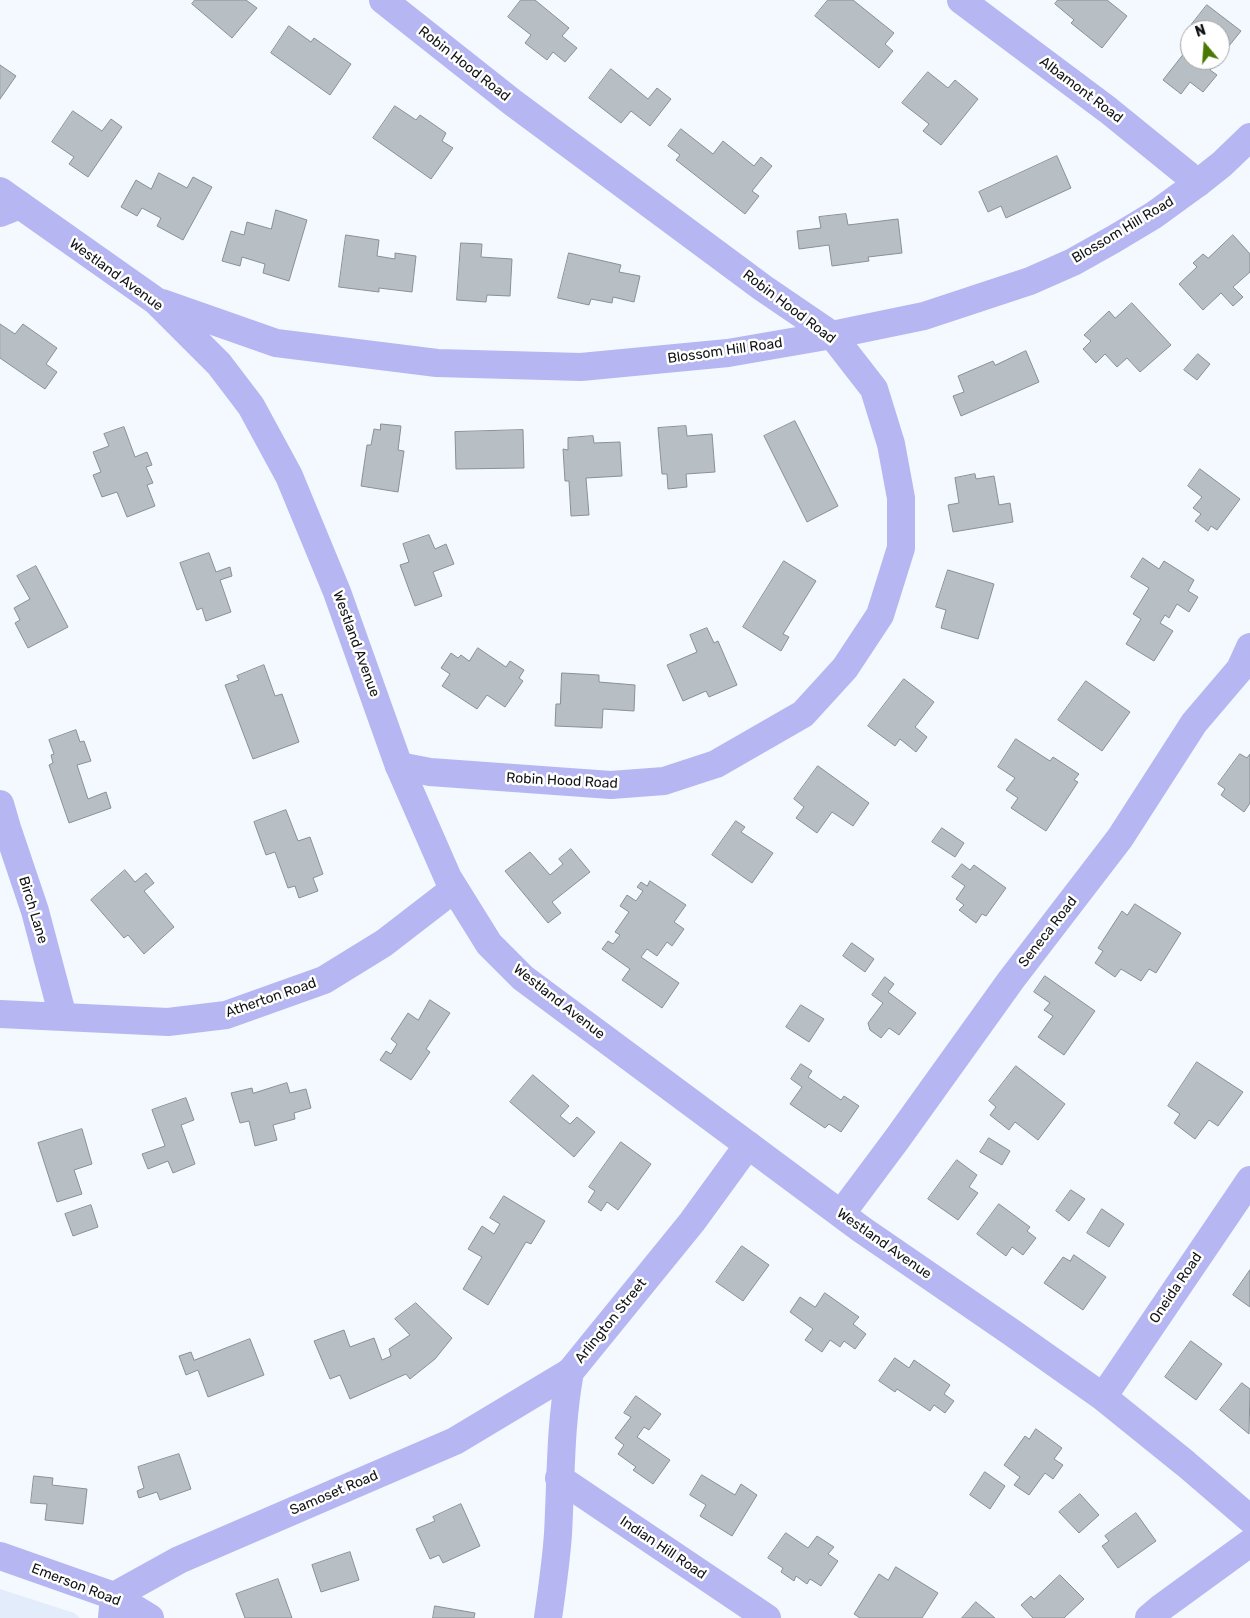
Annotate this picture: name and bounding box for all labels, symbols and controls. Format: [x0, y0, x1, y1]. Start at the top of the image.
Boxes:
north arrow [1180, 20, 1230, 70]
text: N [1193, 22, 1208, 41]
street label: Robin Hood Road [415, 23, 513, 105]
street label: Albamont Road [1036, 53, 1126, 127]
street label: Blossom Hill Road [1069, 193, 1177, 267]
street label: Westland Avenue [66, 235, 166, 315]
street label: Robin Hood Road [739, 267, 839, 347]
street label: Blossom Hill Road [667, 335, 783, 367]
street label: Westland Avenue [329, 589, 383, 699]
street label: Robin Hood Road [506, 770, 618, 792]
street label: Birch Lane [15, 874, 51, 946]
street label: Seneca Road [1015, 893, 1081, 971]
street label: Westland Avenue [510, 961, 608, 1043]
street label: Atherton Road [223, 975, 319, 1021]
street label: Westland Avenue [833, 1205, 935, 1283]
street label: Oneida Road [1146, 1249, 1206, 1327]
street label: Arlington Street [572, 1275, 650, 1367]
street label: Samoset Road [287, 1467, 381, 1519]
street label: Indian Hill Road [617, 1513, 709, 1583]
street label: Emerson Road [29, 1560, 123, 1610]

